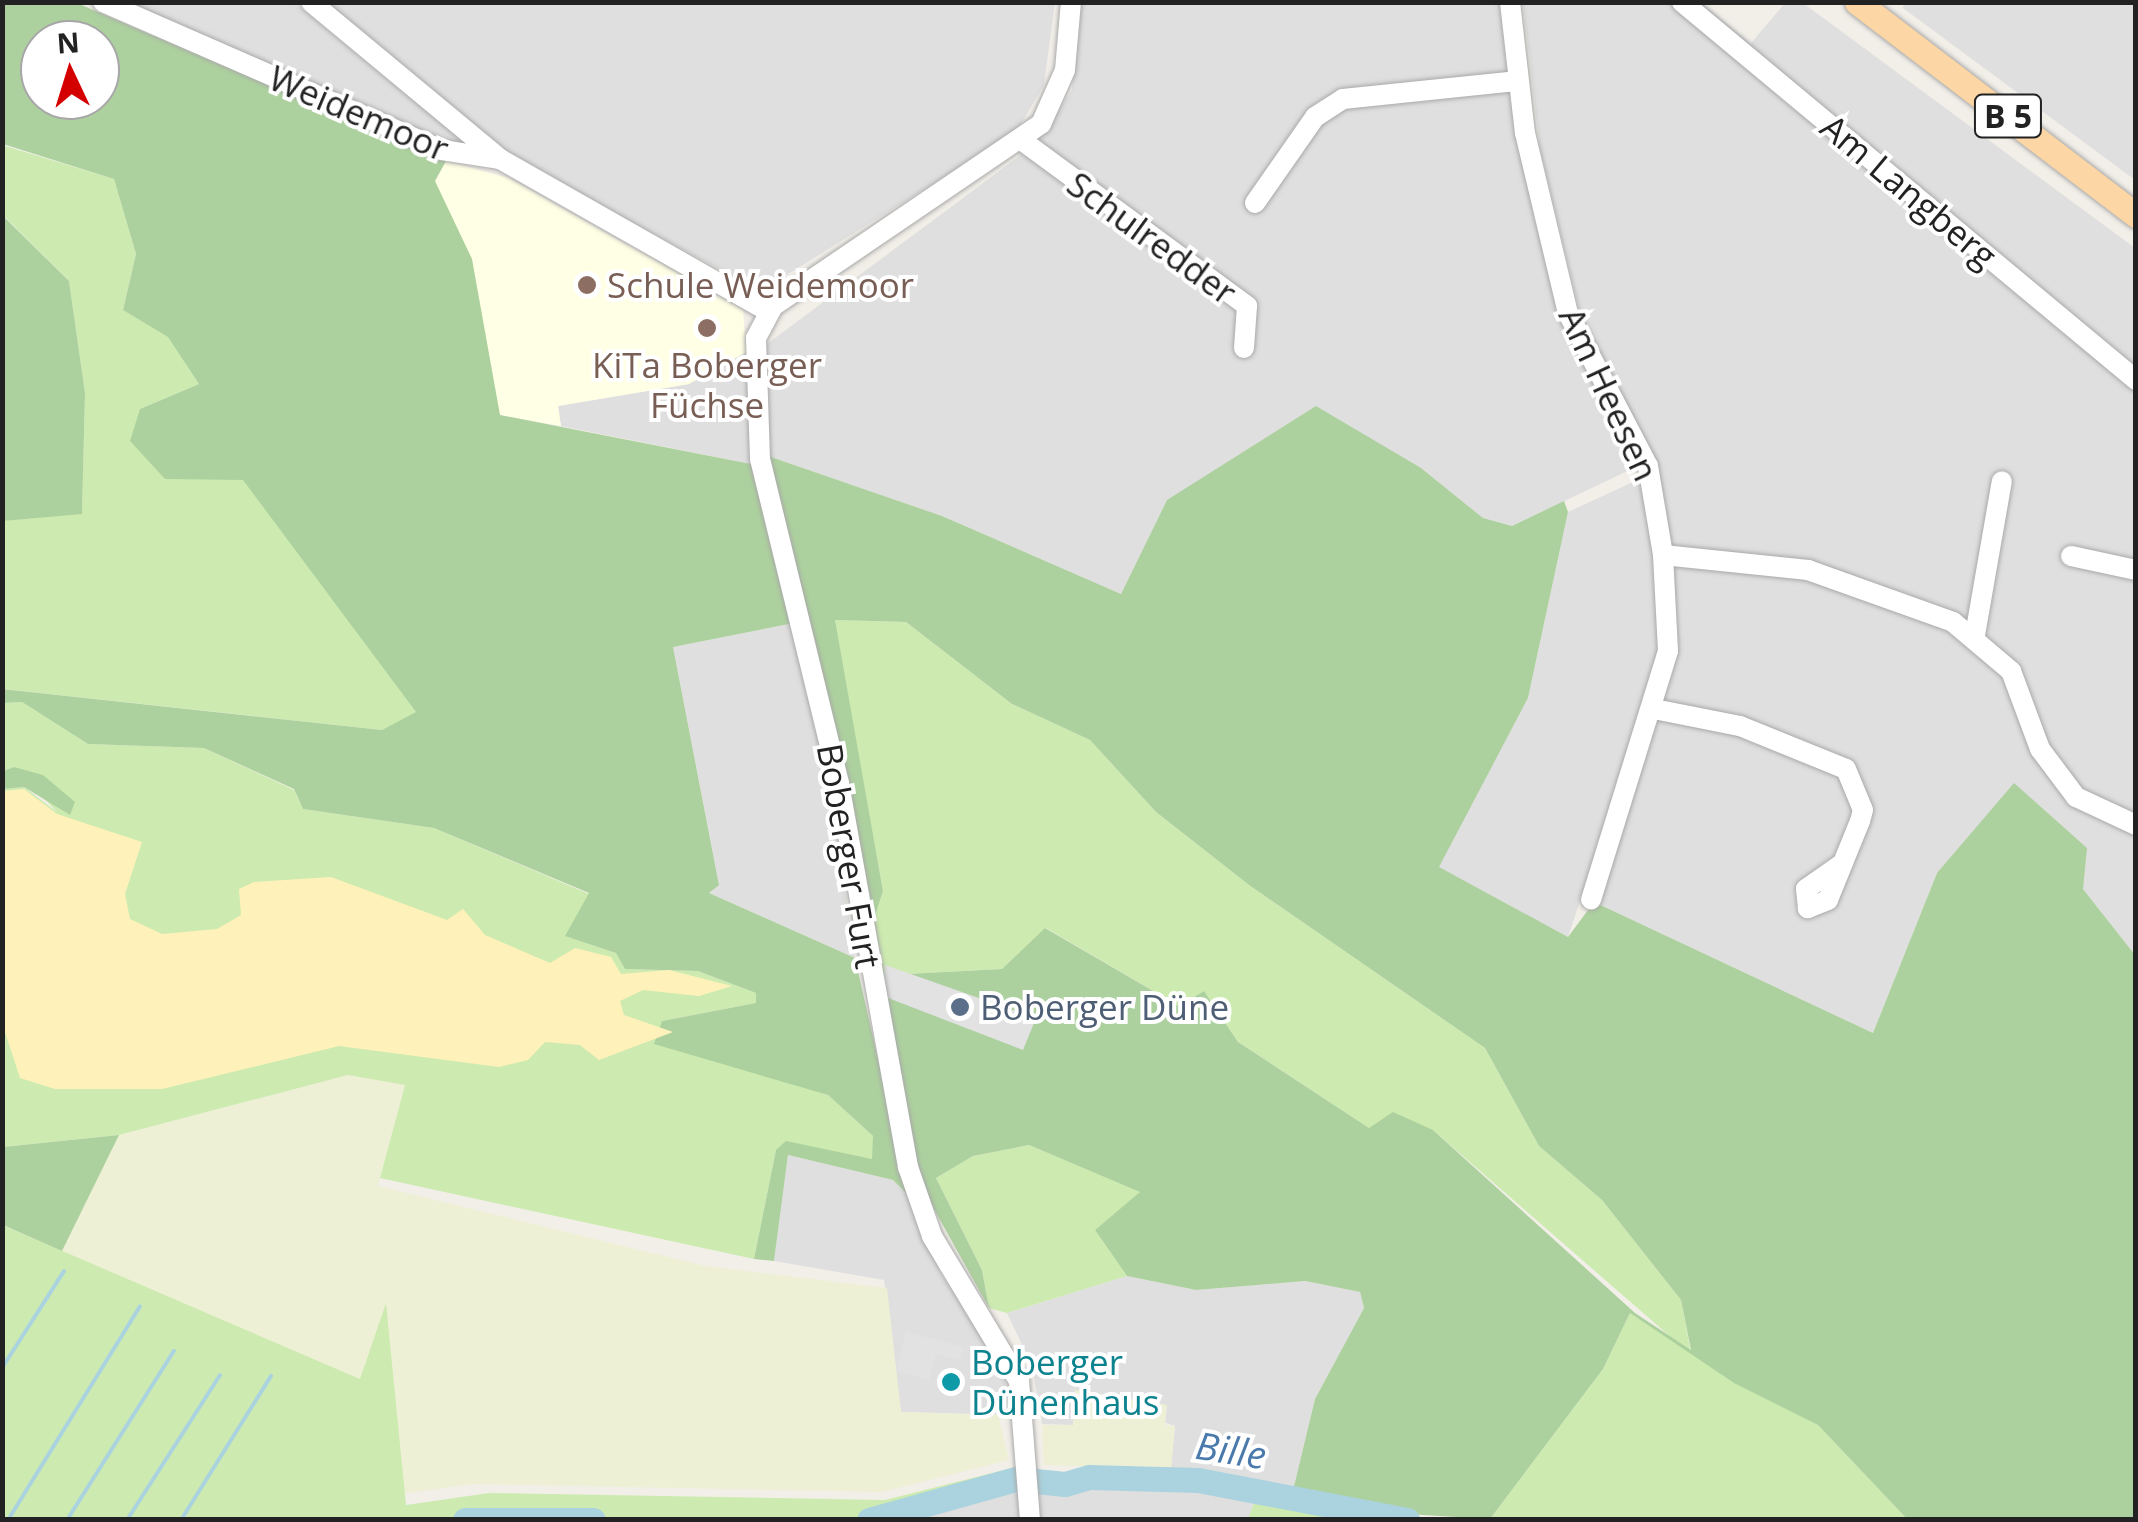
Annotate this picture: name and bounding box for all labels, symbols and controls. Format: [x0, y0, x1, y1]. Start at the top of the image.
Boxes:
north arrow [20, 20, 120, 120]
text: N [55, 22, 81, 62]
street label: Weidemoor [263, 56, 455, 170]
road number: B 5 [1973, 89, 2043, 143]
street label: Am Langberg [1813, 105, 2005, 277]
street label: Schulredder [1059, 163, 1245, 313]
place label: Schule Weidemoor [607, 264, 914, 306]
marker: Schule Weidemoor [576, 274, 598, 296]
street label: Am Heesen [1551, 301, 1667, 487]
marker: KiTa Boberger Füchse [696, 317, 718, 339]
place label: KiTa Boberger Füchse [592, 344, 822, 426]
street label: Boberger Furt [809, 740, 889, 972]
place label: Boberger Düne [980, 986, 1229, 1028]
marker: Boberger Düne [949, 996, 971, 1018]
place label: Boberger Dünenhaus [971, 1341, 1160, 1423]
marker: Boberger Dünenhaus [940, 1371, 962, 1393]
water label: Bille [1193, 1422, 1269, 1478]

